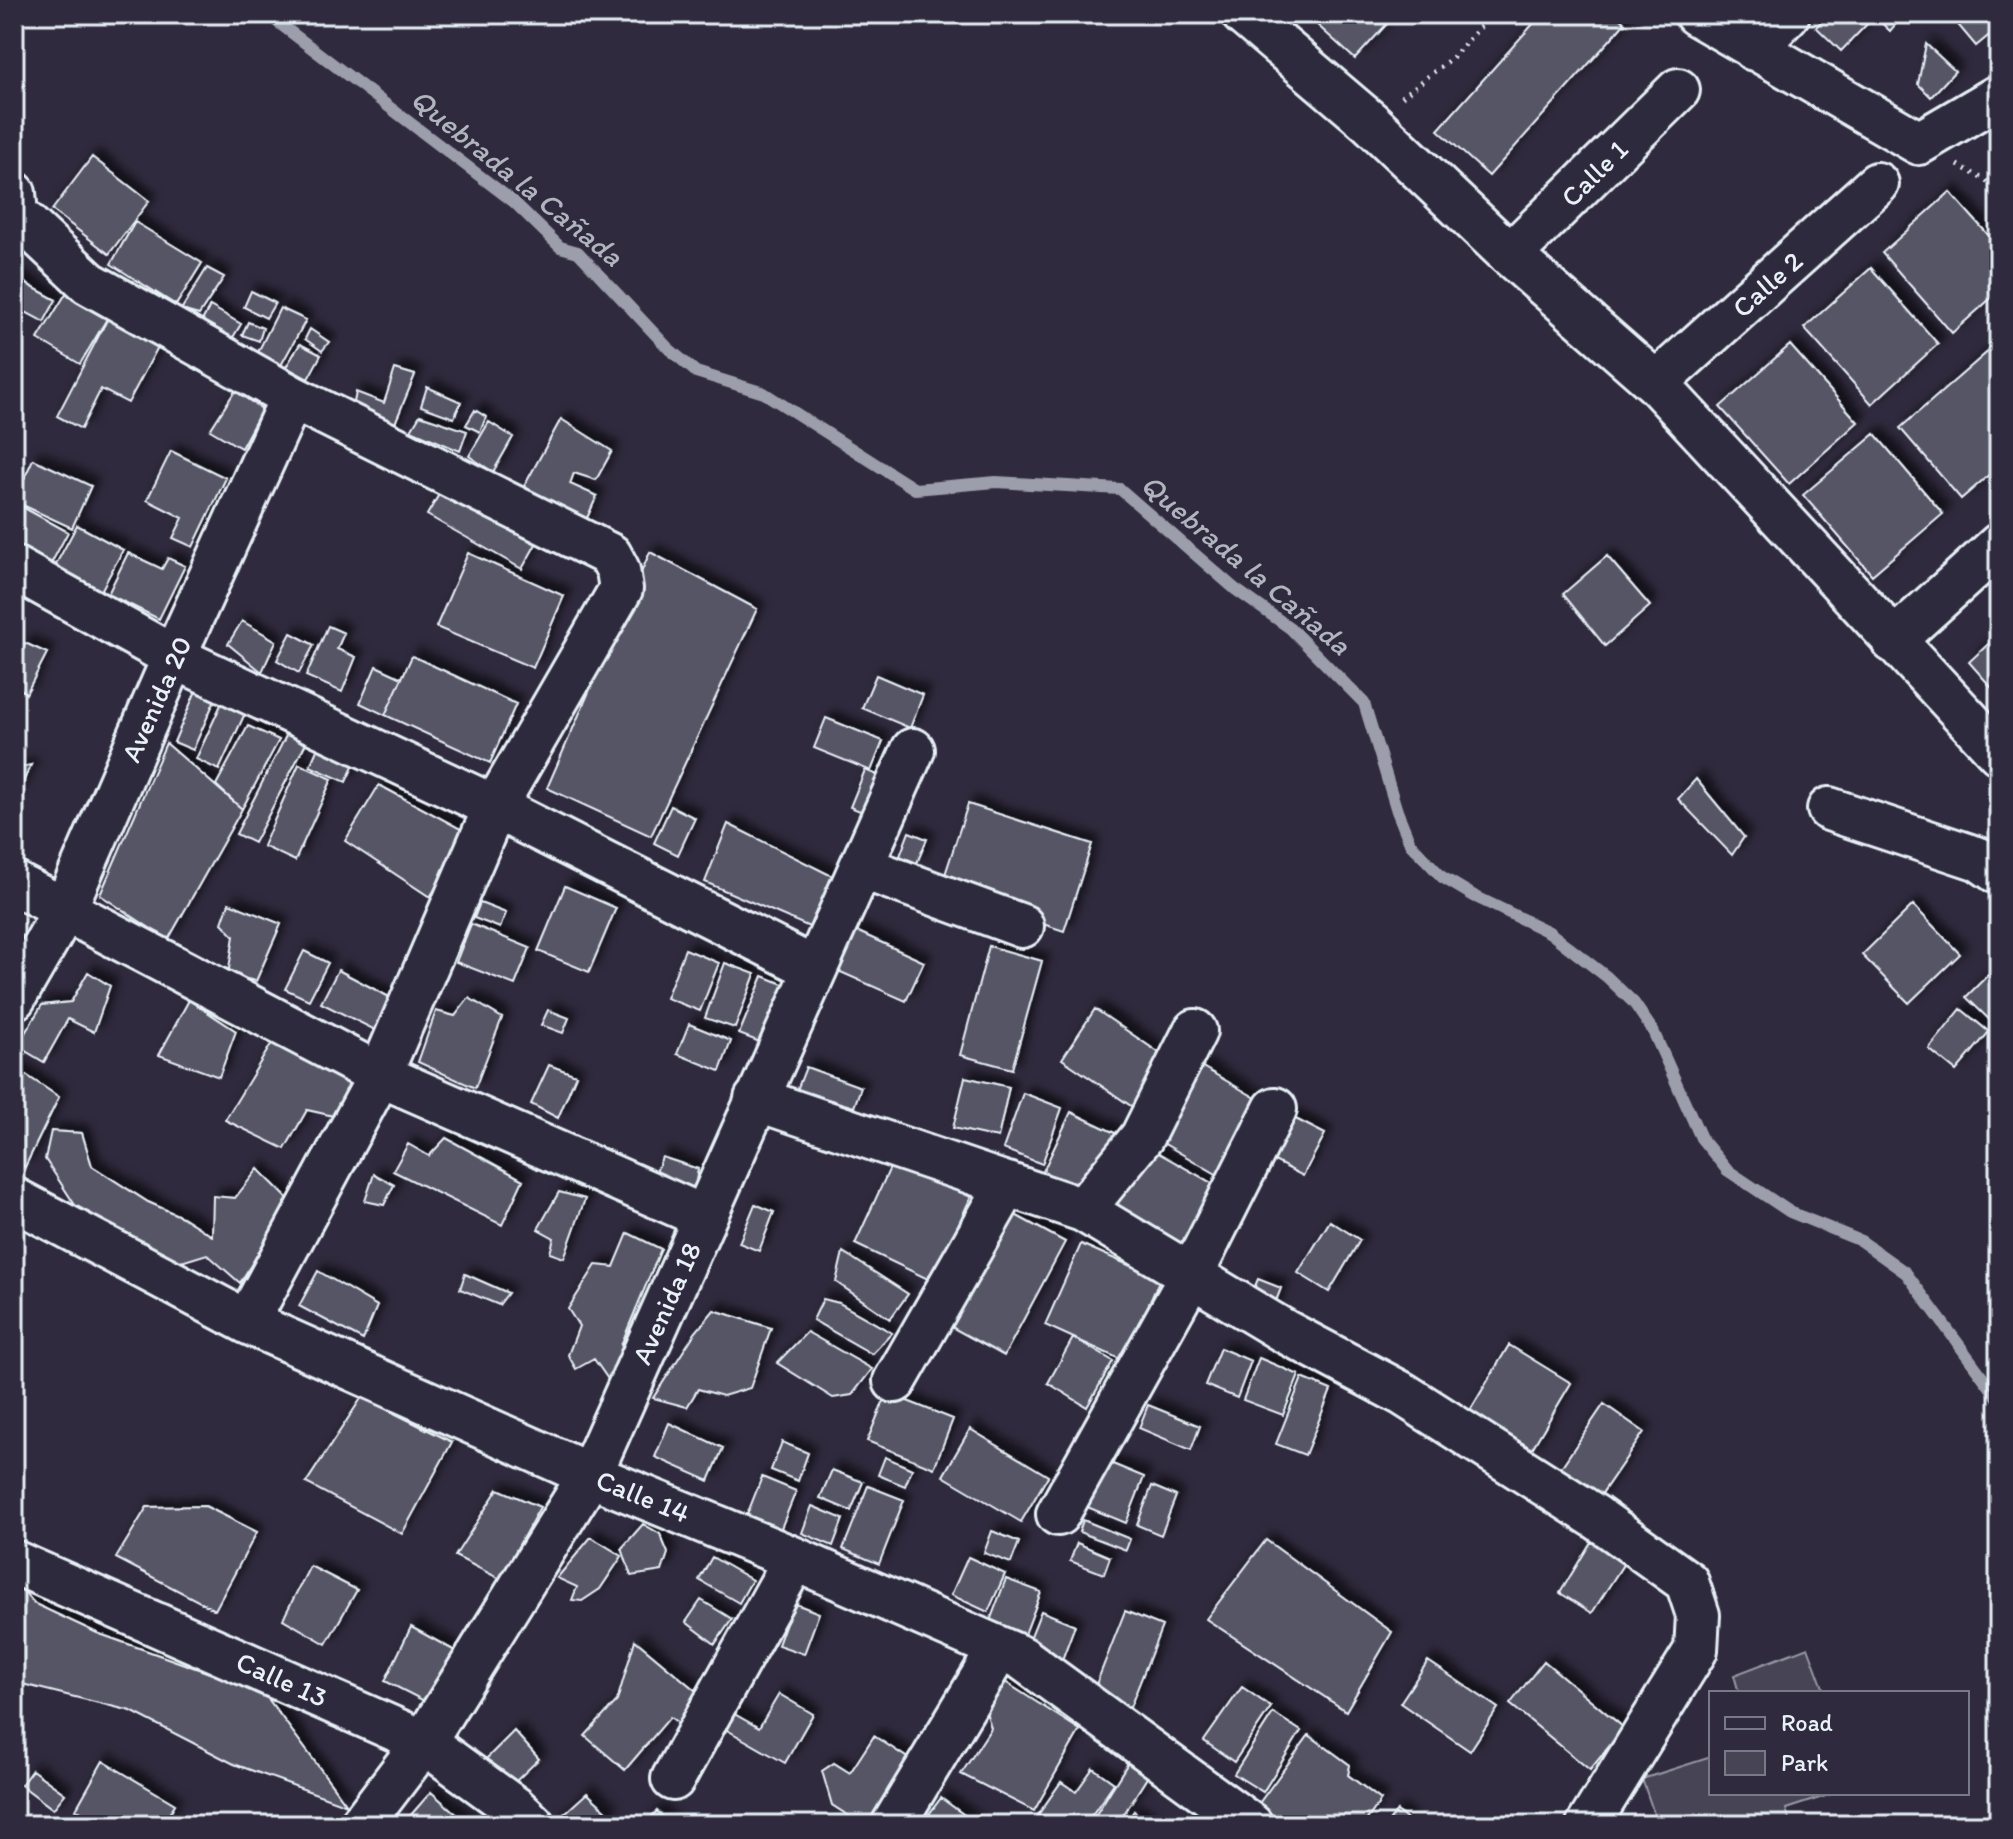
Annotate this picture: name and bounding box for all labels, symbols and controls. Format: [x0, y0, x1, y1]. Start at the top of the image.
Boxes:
water label: Quebrada la Cañada [403, 80, 632, 275]
street label: Calle 1 [1553, 132, 1635, 214]
street label: Calle 2 [1725, 243, 1809, 324]
water label: Quebrada la Cañada [1134, 465, 1359, 663]
street label: Avenida 20 [113, 631, 199, 767]
street label: Avenida 18 [624, 1237, 708, 1369]
street label: Calle 14 [591, 1462, 695, 1530]
street label: Calle 13 [231, 1644, 333, 1714]
legend [1709, 1691, 1969, 1795]
text: Road [1781, 1708, 1833, 1737]
text: Park [1781, 1748, 1828, 1777]

